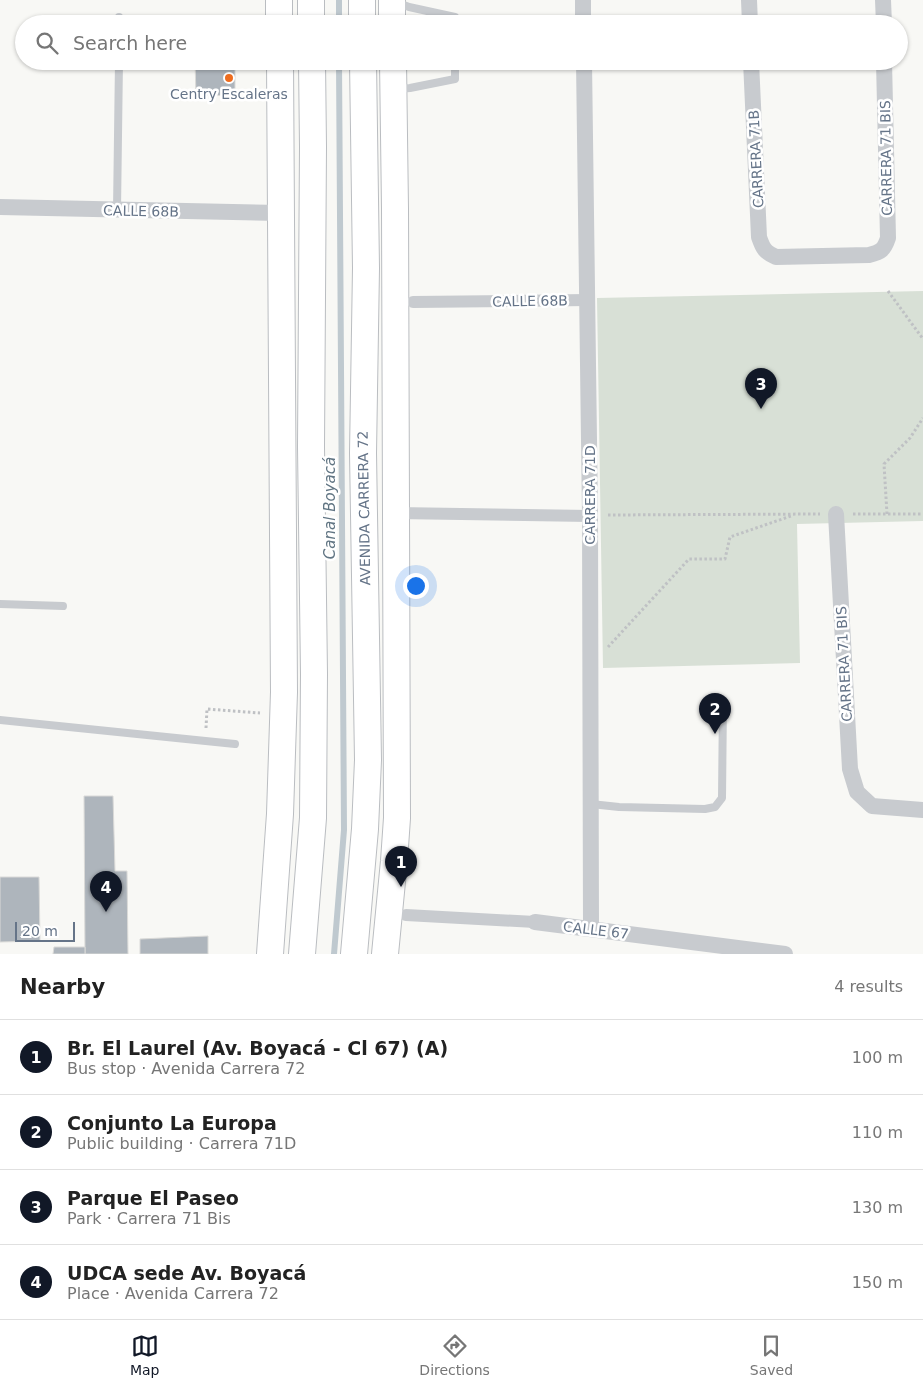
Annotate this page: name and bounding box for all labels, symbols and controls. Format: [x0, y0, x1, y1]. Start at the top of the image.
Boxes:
search box [15, 15, 908, 70]
icon: search [33, 29, 61, 57]
text: Search here [73, 32, 187, 54]
marker: Centry Escaleras [223, 72, 235, 84]
place label: Centry Escaleras [170, 86, 288, 102]
street label: CARRERA 71 BIS [877, 100, 895, 216]
street label: CARRERA 71B [745, 110, 767, 208]
street label: CALLE 68B [103, 202, 179, 220]
street label: CALLE 68B [492, 292, 568, 310]
pin: 3 [745, 368, 777, 409]
street label: AVENIDA CARRERA 72 [355, 430, 373, 586]
street label: CARRERA 71D [582, 445, 598, 545]
water label: Canal Boyacá [321, 457, 339, 559]
your location [403, 573, 429, 599]
street label: CARRERA 71 BIS [833, 606, 855, 722]
pin: 2 [699, 693, 731, 734]
pin: 1 [385, 846, 417, 887]
pin: 4 [90, 871, 122, 912]
street label: CALLE 67 [562, 918, 630, 942]
scale bar [15, 919, 75, 942]
text: 20 m [22, 923, 58, 939]
text: Nearby [20, 975, 105, 999]
text: 4 results [834, 977, 903, 996]
text: Br. El Laurel (Av. Boyacá - Cl 67) (A) [67, 1037, 448, 1059]
text: 1 [30, 1048, 42, 1067]
text: 100 m [852, 1048, 903, 1067]
text: Bus stop · Avenida Carrera 72 [67, 1059, 305, 1078]
text: Conjunto La Europa [67, 1112, 277, 1134]
text: 2 [30, 1123, 42, 1142]
text: 110 m [852, 1123, 903, 1142]
text: Public building · Carrera 71D [67, 1134, 296, 1153]
text: Parque El Paseo [67, 1187, 239, 1209]
text: 3 [30, 1198, 42, 1217]
text: 130 m [852, 1198, 903, 1217]
text: Park · Carrera 71 Bis [67, 1209, 231, 1228]
text: UDCA sede Av. Boyacá [67, 1262, 306, 1284]
text: 4 [30, 1273, 42, 1292]
text: 150 m [852, 1273, 903, 1292]
text: Place · Avenida Carrera 72 [67, 1284, 279, 1303]
tab: Map [130, 1332, 159, 1378]
tab: Directions [419, 1332, 490, 1378]
tab: Saved [750, 1332, 793, 1378]

